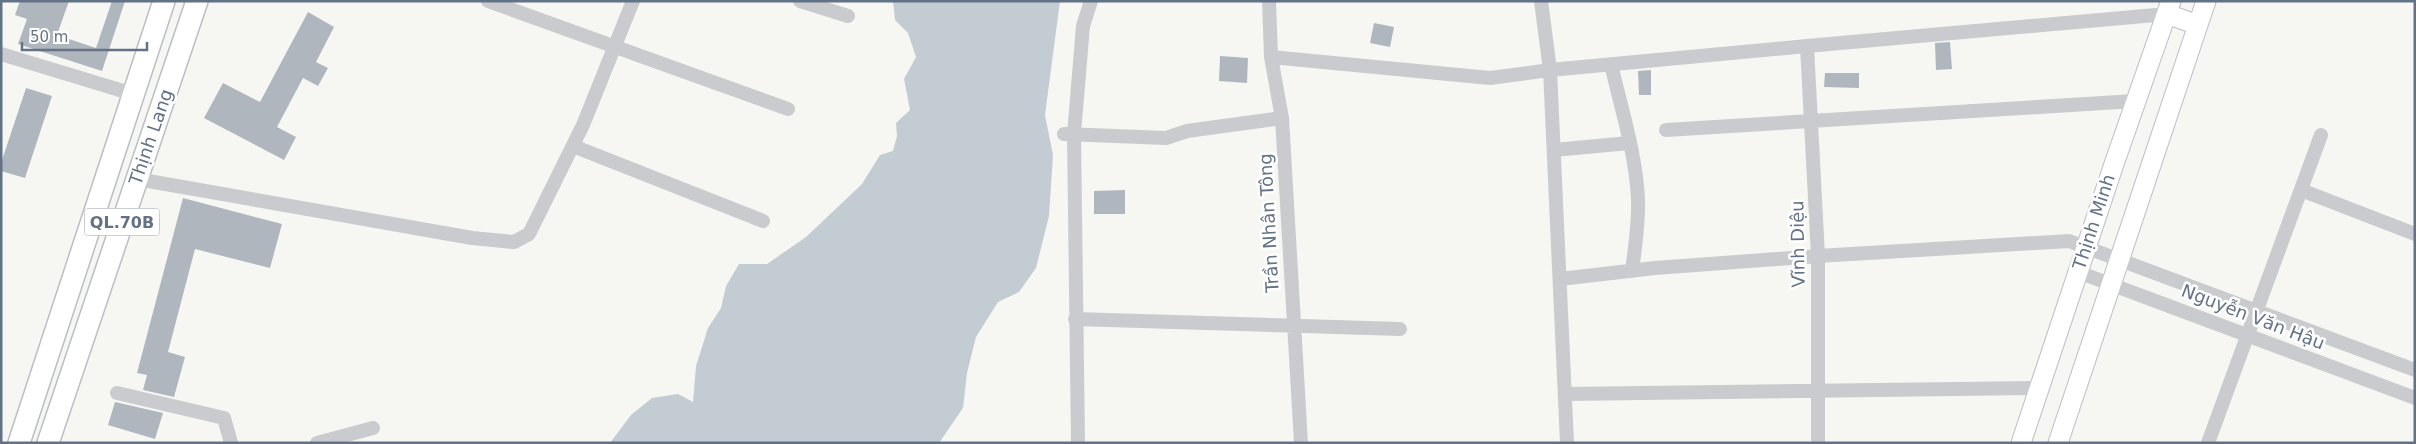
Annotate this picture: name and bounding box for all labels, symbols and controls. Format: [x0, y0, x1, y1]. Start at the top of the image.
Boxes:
scale bar [22, 20, 148, 52]
text: 50 m [30, 28, 68, 46]
street label: Thịnh Lang [124, 86, 177, 188]
street label: Trần Nhân Tông [1254, 153, 1283, 294]
street label: Thịnh Minh [2068, 171, 2119, 273]
street label: Vĩnh Diệu [1786, 200, 1809, 288]
road number: QL.70B [84, 208, 160, 236]
street label: Nguyễn Văn Hậu [2179, 280, 2328, 354]

